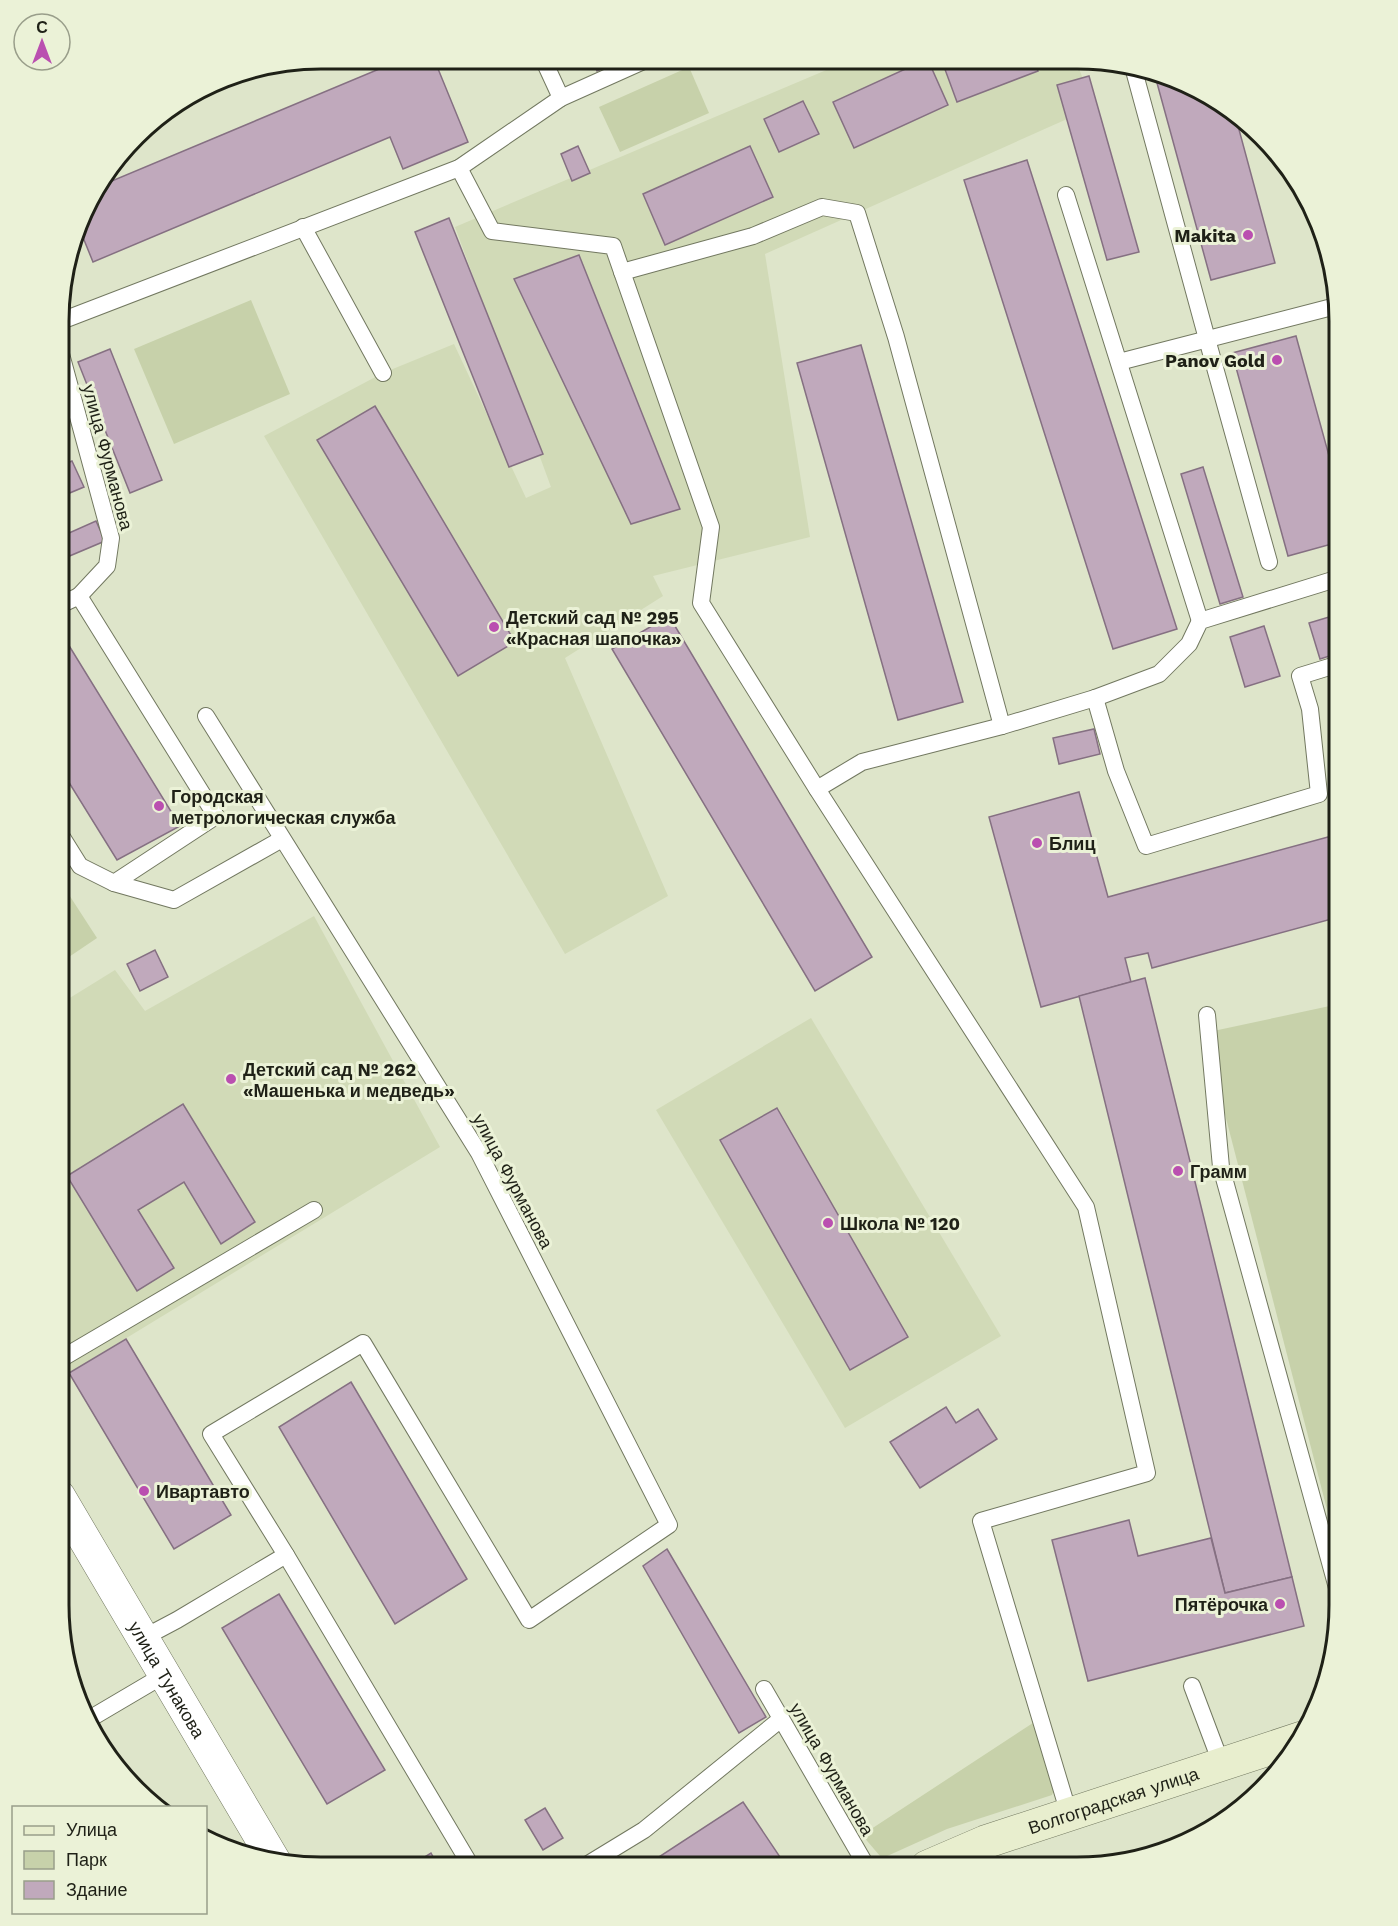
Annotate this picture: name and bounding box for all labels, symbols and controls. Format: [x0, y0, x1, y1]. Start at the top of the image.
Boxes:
north arrow [12, 12, 72, 72]
text: С [36, 18, 48, 37]
place label: Makita [1174, 225, 1237, 246]
marker: Makita [1241, 228, 1255, 242]
place label: Panov Gold [1165, 350, 1265, 371]
marker: Panov Gold [1270, 353, 1284, 367]
street label: улица Фурманова [78, 382, 138, 533]
place label: Детский сад № 295 «Красная шапочка» [506, 607, 682, 649]
marker: Детский сад № 295 «Красная шапочка» [487, 620, 501, 634]
place label: Городская метрологическая служба [171, 786, 396, 828]
marker: Городская метрологическая служба [152, 799, 166, 813]
place label: Блиц [1049, 833, 1096, 854]
marker: Блиц [1030, 836, 1044, 850]
place label: Детский сад № 262 «Машенька и медведь» [243, 1059, 455, 1101]
marker: Детский сад № 262 «Машенька и медведь» [224, 1072, 238, 1086]
street label: улица Фурманова [469, 1110, 558, 1253]
place label: Грамм [1190, 1161, 1247, 1182]
marker: Грамм [1171, 1164, 1185, 1178]
place label: Школа № 120 [840, 1213, 960, 1234]
marker: Школа № 120 [821, 1216, 835, 1230]
place label: Ивартавто [156, 1481, 250, 1502]
marker: Ивартавто [137, 1484, 151, 1498]
place label: Пятёрочка [1175, 1594, 1269, 1615]
marker: Пятёрочка [1273, 1597, 1287, 1611]
street label: улица Тунакова [125, 1617, 210, 1743]
street label: улица Фурманова [785, 1699, 879, 1840]
street label: Волгоградская улица [1025, 1762, 1202, 1838]
legend [12, 1806, 207, 1914]
text: Улица [66, 1819, 118, 1840]
text: Парк [66, 1849, 107, 1870]
text: Здание [66, 1879, 127, 1900]

